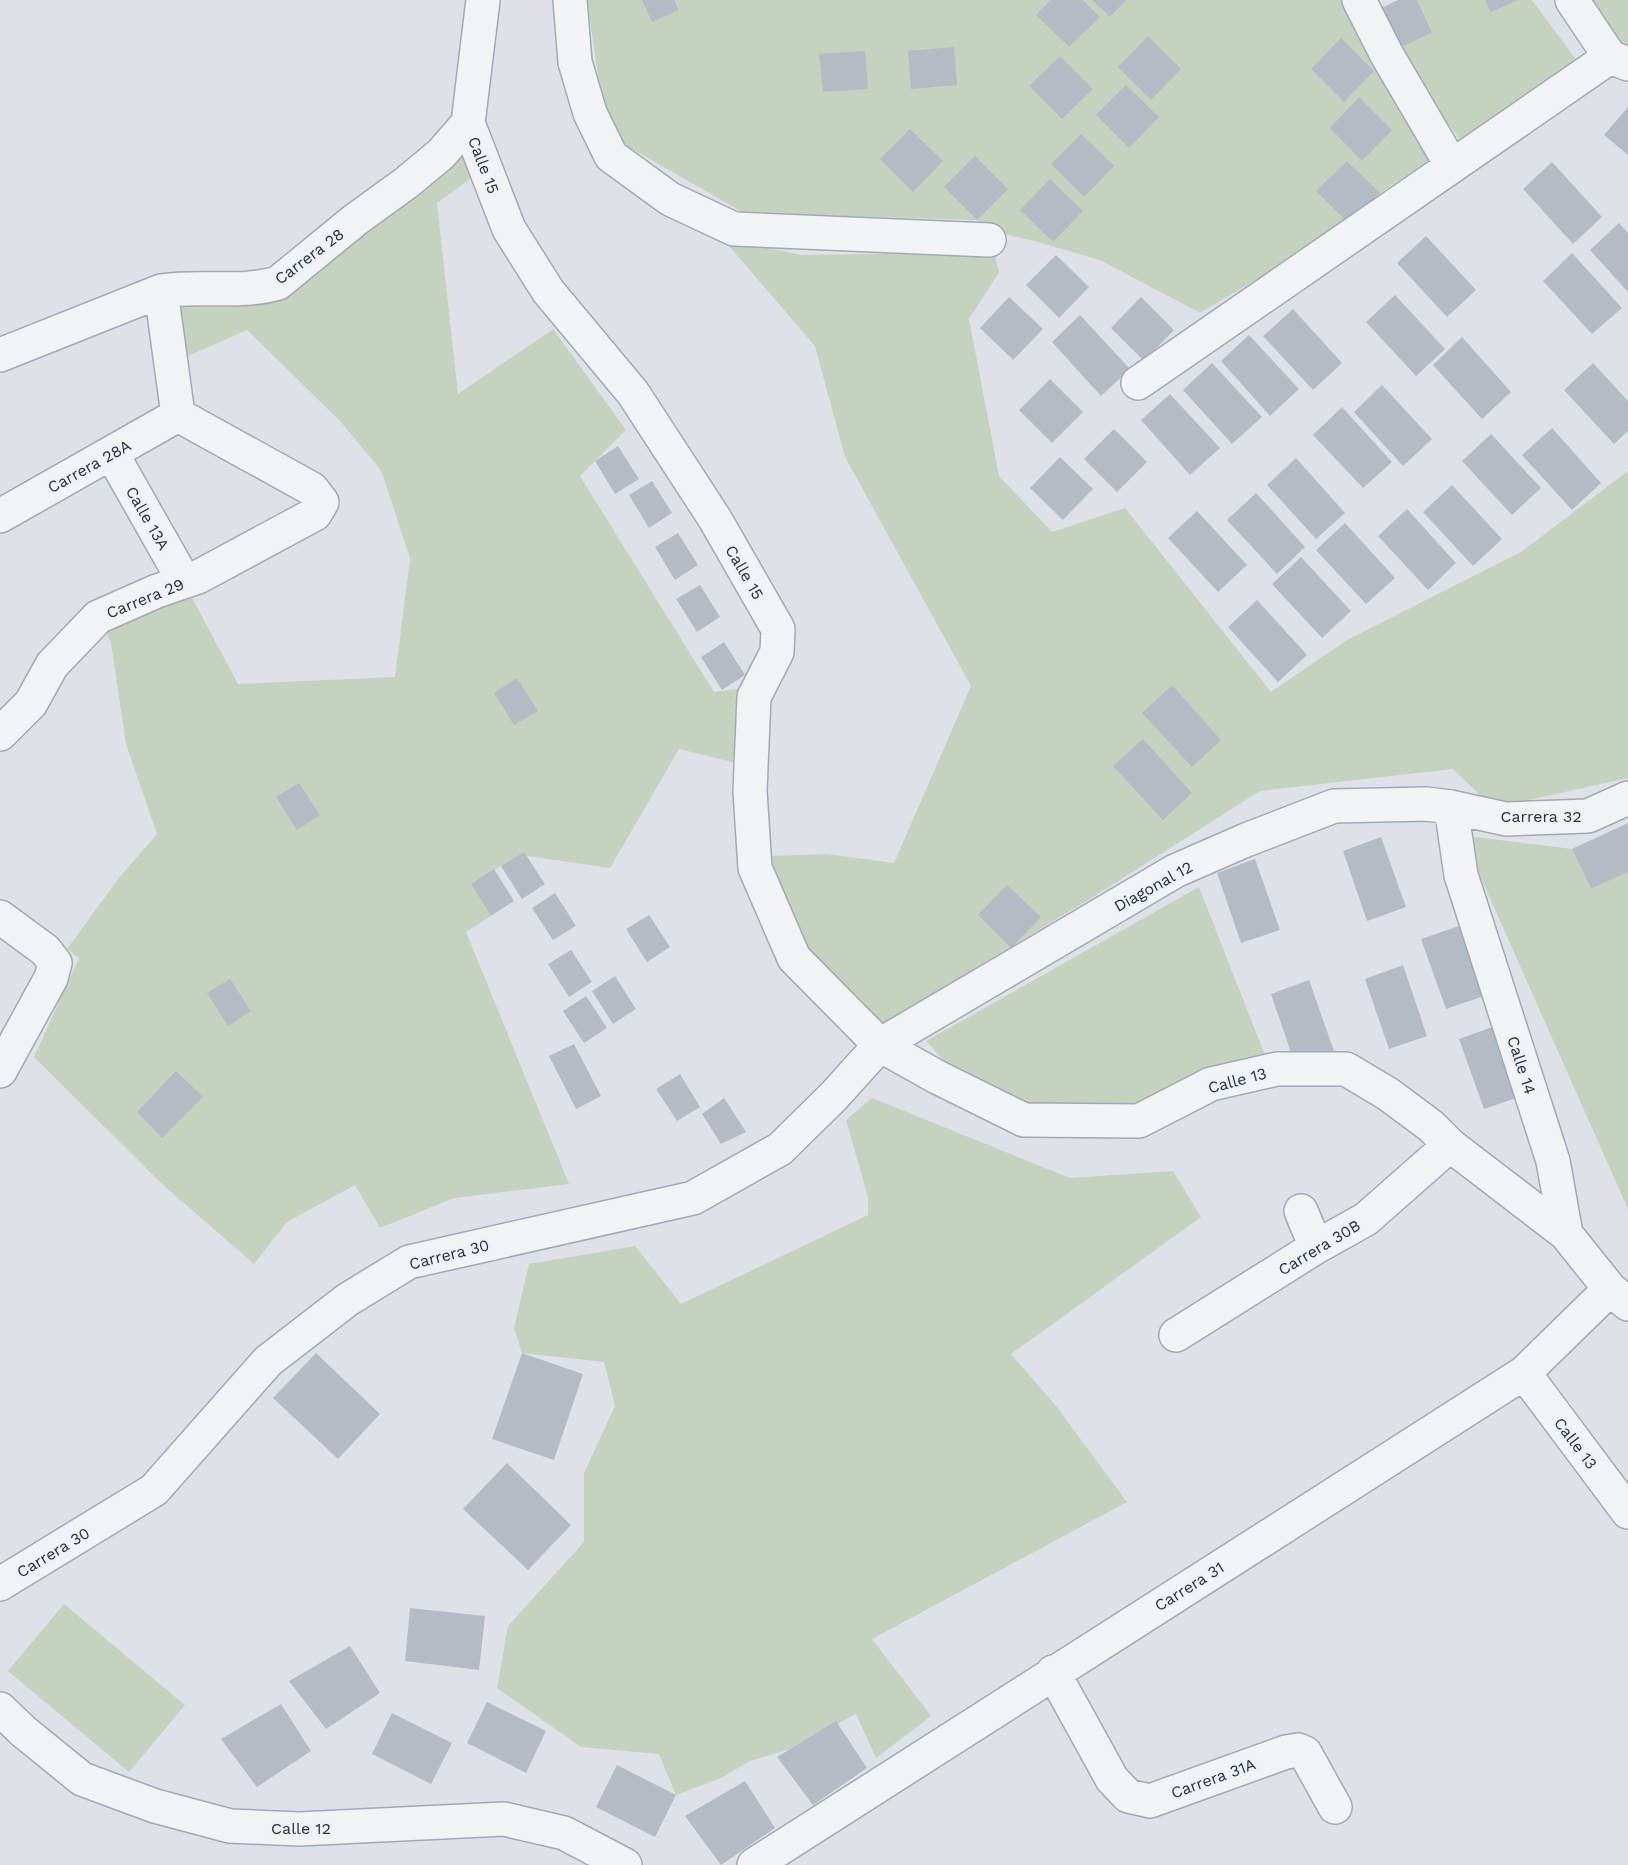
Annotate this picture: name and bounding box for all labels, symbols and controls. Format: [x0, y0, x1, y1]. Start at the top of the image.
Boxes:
street label: Calle 15 [464, 134, 503, 196]
street label: Carrera 28 [271, 224, 348, 289]
street label: Carrera 28A [44, 436, 135, 497]
street label: Calle 13A [122, 483, 174, 554]
street label: Calle 15 [721, 542, 768, 603]
street label: Carrera 29 [104, 574, 187, 623]
street label: Carrera 32 [1500, 807, 1582, 826]
street label: Diagonal 12 [1111, 857, 1196, 916]
street label: Calle 14 [1503, 1034, 1540, 1097]
street label: Calle 13 [1206, 1064, 1268, 1097]
street label: Carrera 30B [1275, 1216, 1364, 1279]
street label: Carrera 30 [407, 1235, 491, 1274]
street label: Calle 13 [1550, 1414, 1601, 1473]
street label: Carrera 30 [13, 1523, 93, 1582]
street label: Carrera 31 [1151, 1558, 1227, 1615]
street label: Carrera 31A [1168, 1754, 1258, 1803]
street label: Calle 12 [271, 1819, 331, 1838]

